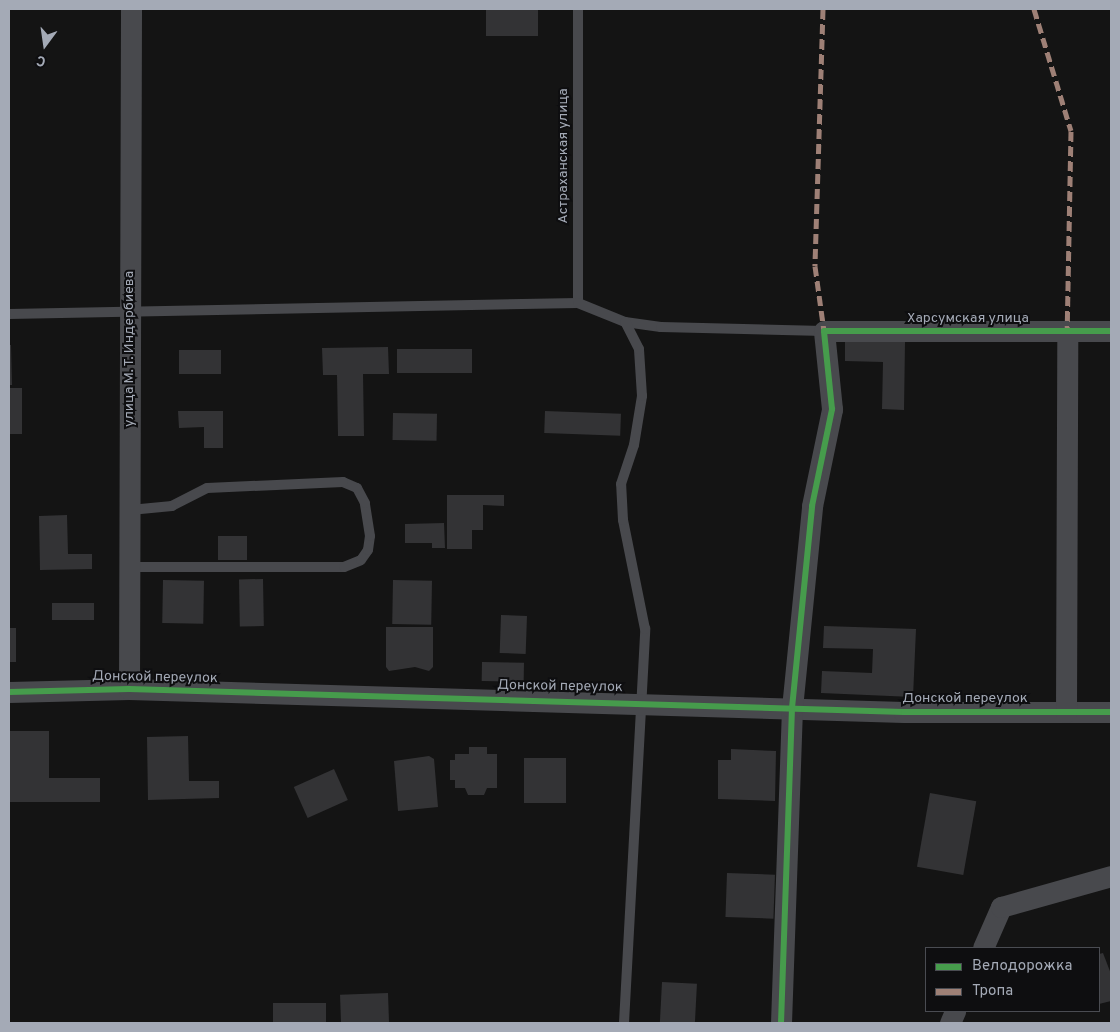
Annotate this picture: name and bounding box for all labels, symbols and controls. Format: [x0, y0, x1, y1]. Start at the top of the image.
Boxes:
north arrow [20, 20, 70, 70]
text: С [35, 51, 48, 69]
street label: Астраханская улица [556, 88, 572, 224]
street label: улица М. Т. Индербиева [122, 271, 138, 427]
street label: Харсумская улица [907, 311, 1029, 327]
street label: Донской переулок [92, 669, 218, 687]
street label: Донской переулок [497, 678, 623, 696]
street label: Донской переулок [902, 691, 1028, 707]
legend [925, 947, 1100, 1012]
text: Велодорожка [972, 957, 1072, 976]
text: Тропа [972, 982, 1013, 1001]

